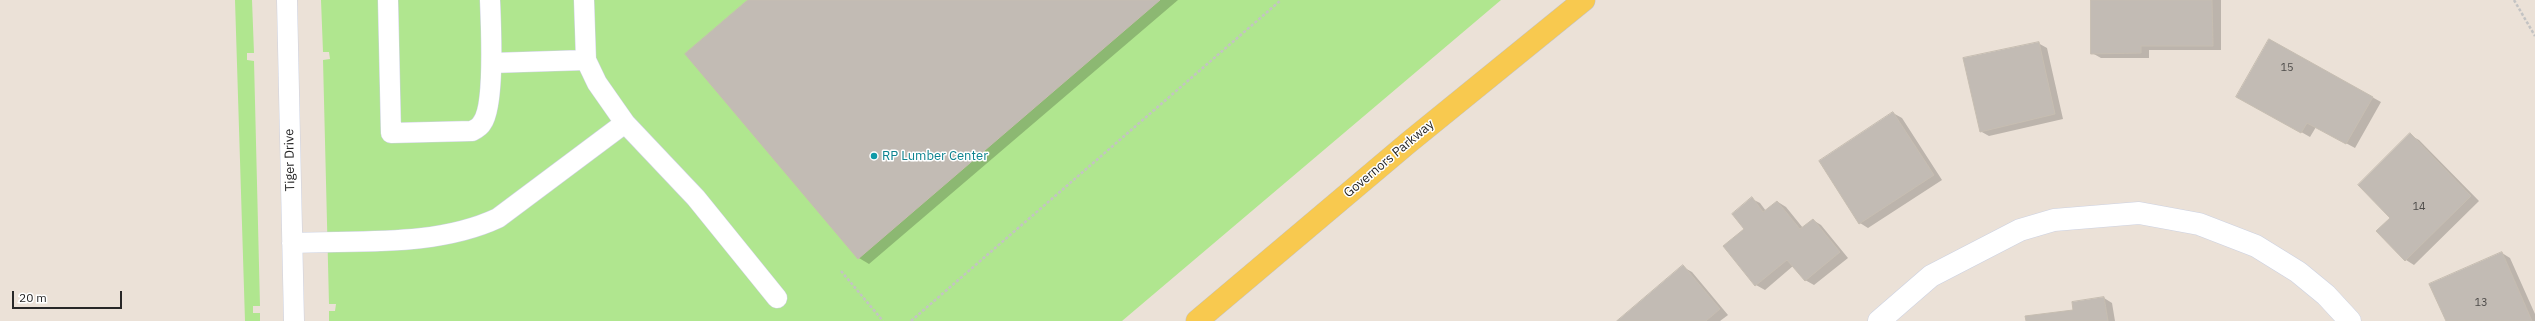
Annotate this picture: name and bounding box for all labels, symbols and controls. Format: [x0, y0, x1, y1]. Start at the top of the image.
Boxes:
house number: 15 [2280, 61, 2294, 75]
street label: Governors Parkway [1341, 117, 1437, 201]
street label: Tiger Drive [282, 129, 298, 191]
place label: RP Lumber Center [882, 148, 988, 164]
marker: RP Lumber Center [869, 151, 879, 161]
house number: 14 [2412, 200, 2426, 214]
scale bar [14, 283, 124, 309]
text: 20 m [19, 290, 47, 305]
house number: 13 [2474, 296, 2488, 310]

